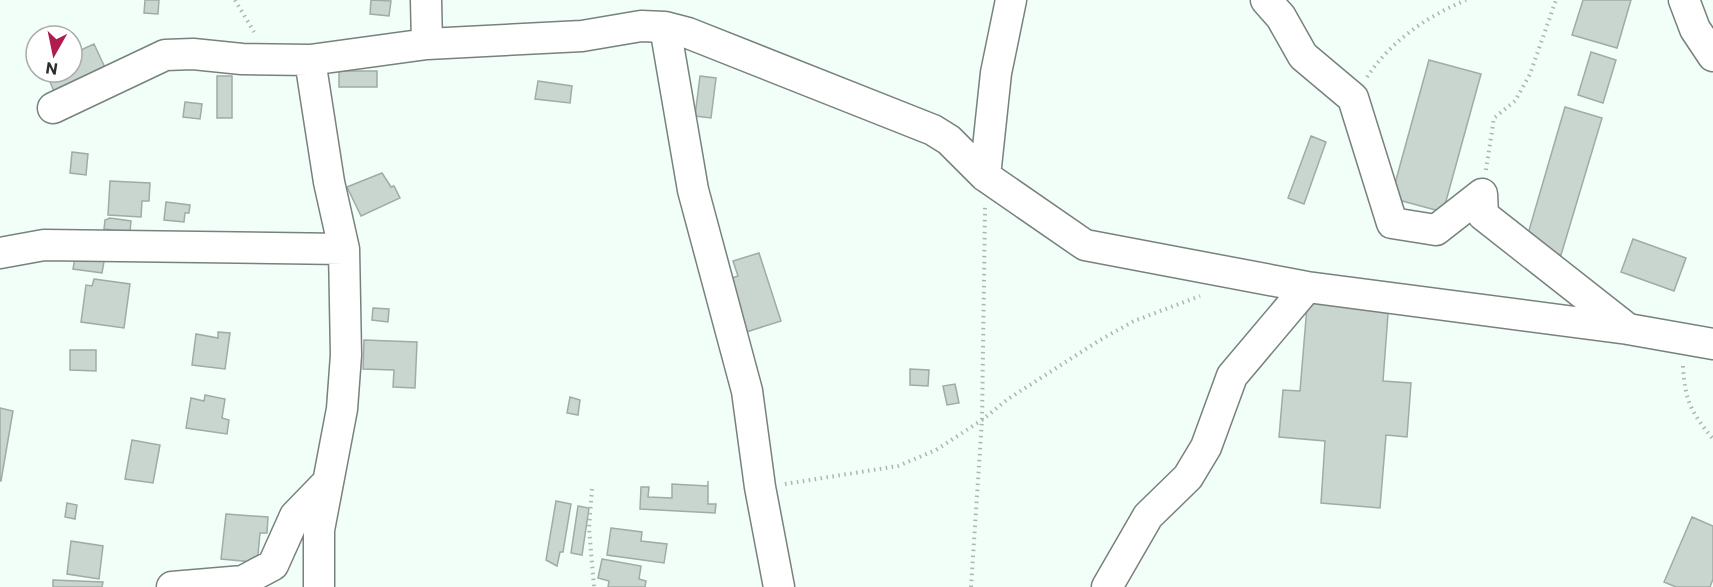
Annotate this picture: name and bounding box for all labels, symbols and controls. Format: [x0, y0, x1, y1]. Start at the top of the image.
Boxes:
north arrow [24, 24, 84, 84]
text: N [44, 59, 59, 80]

